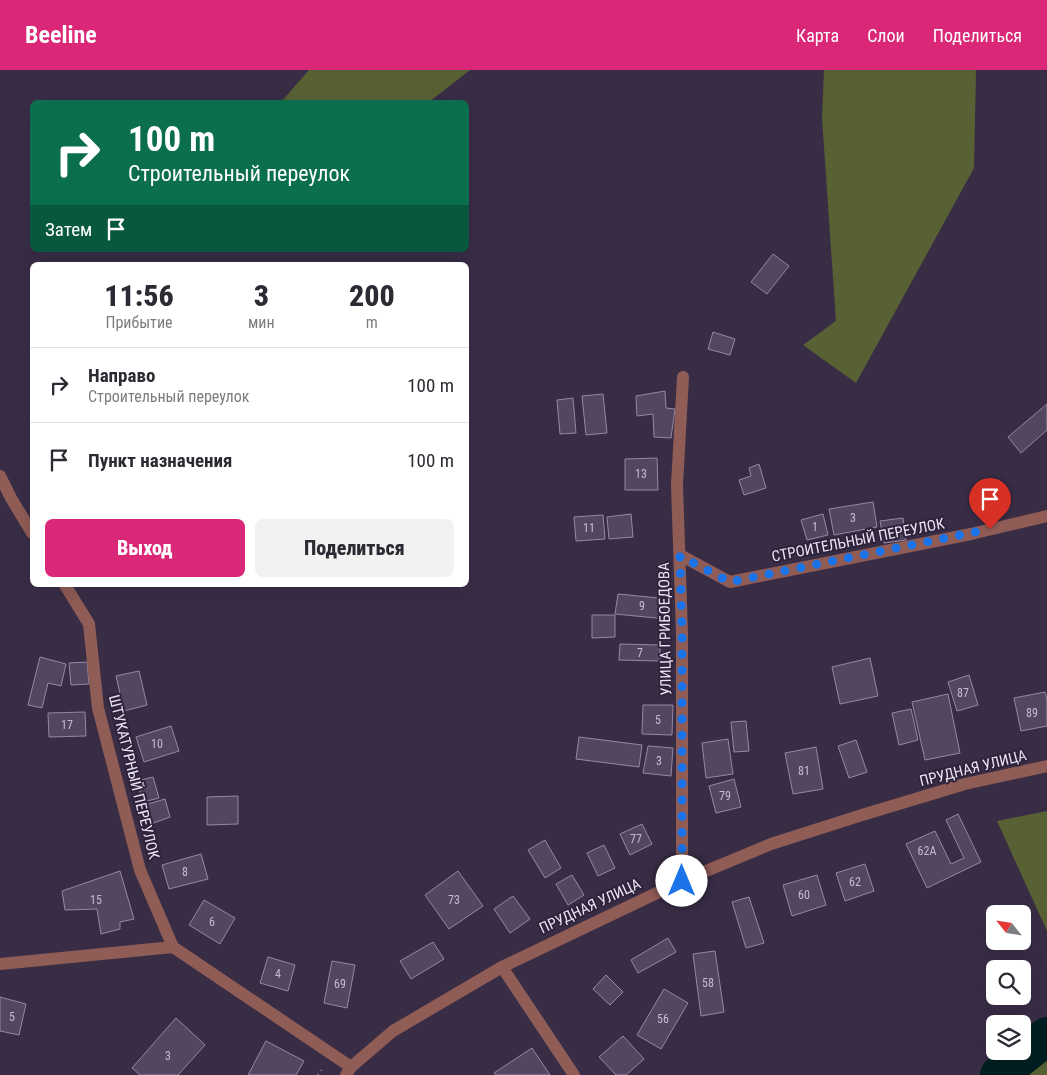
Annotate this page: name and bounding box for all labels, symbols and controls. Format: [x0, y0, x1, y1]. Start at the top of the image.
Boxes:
text: Beeline [25, 21, 97, 49]
text: Карта [796, 25, 839, 46]
text: Слои [867, 25, 905, 46]
text: Поделиться [933, 25, 1022, 46]
text: 100 m [128, 119, 215, 160]
icon: right [45, 120, 110, 185]
text: Строительный переулок [128, 161, 350, 186]
icon: arrive [102, 215, 130, 243]
text: Затем [45, 218, 92, 241]
text: 11:56 [104, 278, 174, 313]
text: 3 [254, 278, 269, 313]
text: 200 [349, 278, 395, 313]
text: Прибытие [105, 313, 173, 332]
text: мин [248, 313, 275, 332]
text: m [366, 313, 378, 332]
text: Направо [88, 364, 155, 387]
icon: right [45, 371, 73, 399]
text: 100 m [407, 374, 454, 397]
text: Строительный переулок [88, 387, 249, 406]
icon: arrive [45, 446, 73, 474]
text: Пункт назначения [88, 449, 232, 472]
text: 100 m [407, 449, 454, 472]
house number: 13 [635, 467, 647, 481]
pin [969, 478, 1011, 529]
icon: arrive [976, 485, 1004, 513]
house number: 3 [850, 511, 856, 525]
street label: СТРОИТЕЛЬНЫЙ ПЕРЕУЛОК [770, 514, 947, 566]
button: Выход [45, 519, 245, 577]
button: Поделиться [255, 519, 454, 577]
house number: 1 [812, 520, 818, 534]
house number: 11 [583, 521, 595, 535]
street label: УЛИЦА ГРИБОЕДОВА [655, 562, 675, 696]
house number: 9 [639, 599, 645, 613]
house number: 7 [637, 646, 643, 660]
house number: 87 [957, 686, 969, 700]
street label: ШТУКАТУРНЫЙ ПЕРЕУЛОК [105, 693, 163, 862]
house number: 89 [1026, 706, 1038, 720]
house number: 5 [655, 713, 661, 727]
house number: 17 [61, 718, 73, 732]
house number: 10 [151, 737, 163, 751]
street label: ПРУДНАЯ УЛИЦА [918, 746, 1029, 790]
house number: 3 [656, 754, 662, 768]
house number: 81 [798, 764, 810, 778]
house number: 79 [719, 789, 731, 803]
house number: 77 [630, 832, 642, 846]
house number: 62А [918, 844, 936, 858]
position arrow [655, 854, 707, 906]
house number: 8 [182, 865, 188, 879]
street label: ПРУДНАЯ УЛИЦА [536, 874, 644, 937]
house number: 62 [849, 875, 861, 889]
house number: 60 [798, 888, 810, 902]
house number: 15 [90, 893, 102, 907]
house number: 73 [448, 893, 460, 907]
north arrow [986, 905, 1031, 950]
map controls [986, 905, 1031, 1060]
house number: 6 [209, 915, 215, 929]
button: search [986, 960, 1031, 1005]
house number: 4 [275, 967, 281, 981]
house number: 58 [702, 976, 714, 990]
house number: 69 [334, 977, 346, 991]
house number: 5 [9, 1010, 15, 1024]
house number: 56 [657, 1012, 669, 1026]
button: layers [986, 1015, 1031, 1060]
house number: 3 [165, 1049, 171, 1063]

